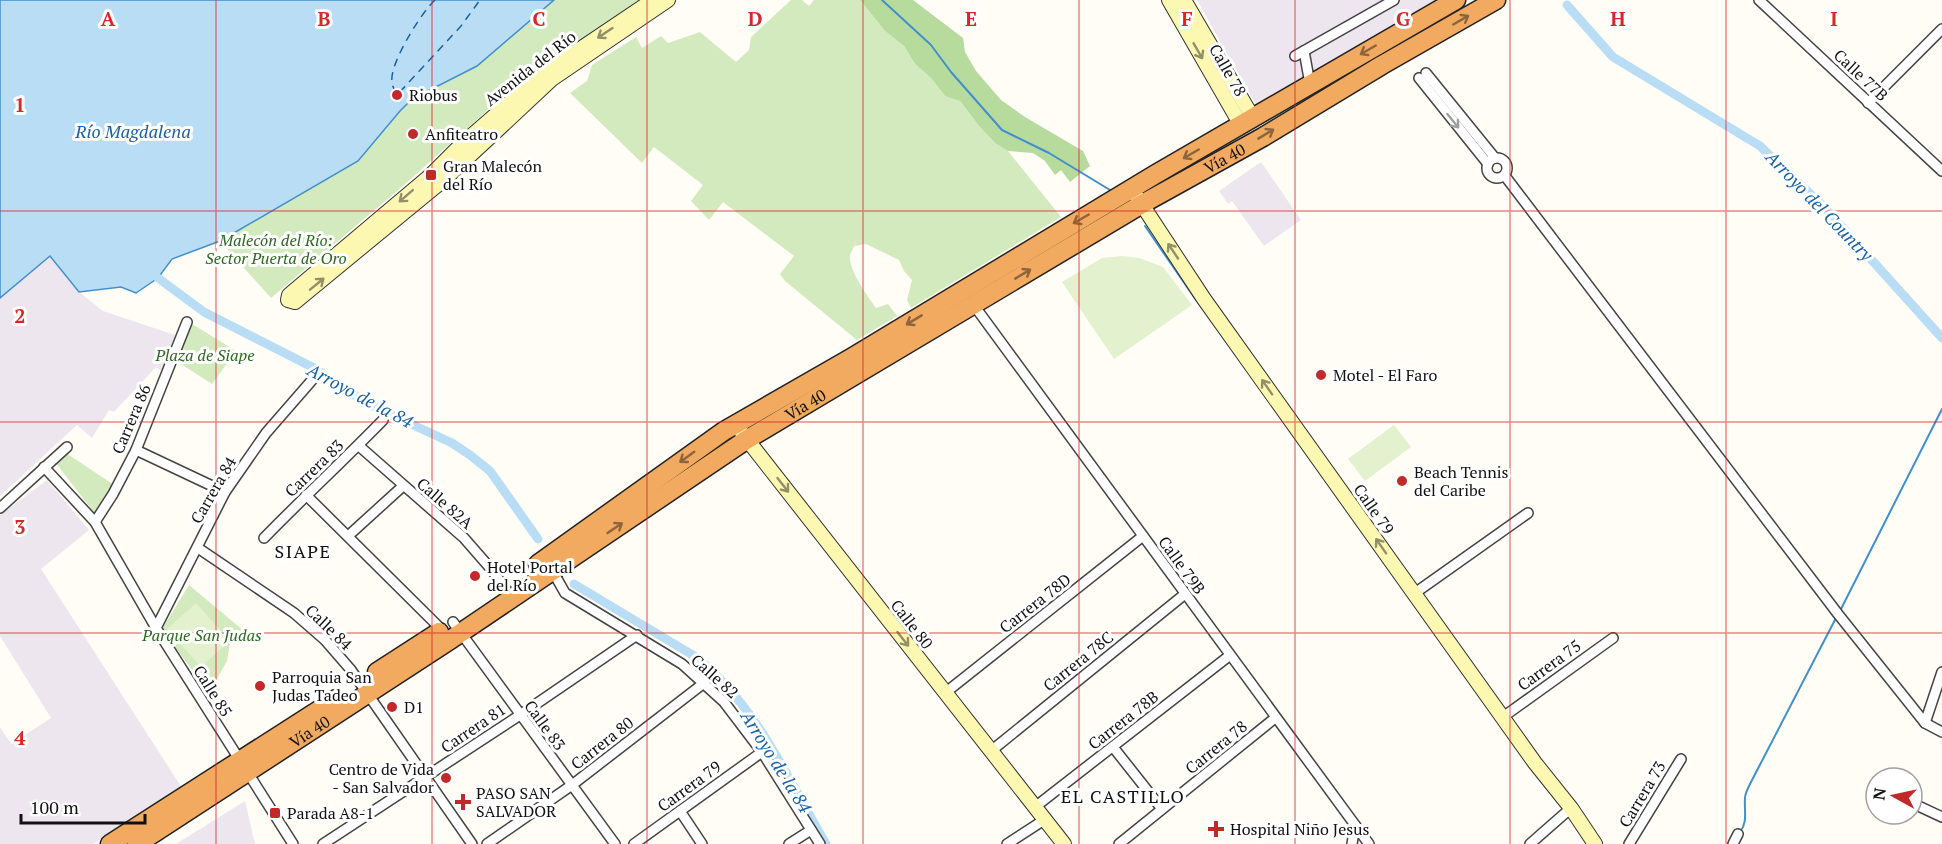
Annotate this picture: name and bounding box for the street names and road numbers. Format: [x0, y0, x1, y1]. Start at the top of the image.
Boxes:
street label: Avenida del Río [480, 25, 580, 111]
street label: Calle 78 [1204, 40, 1252, 100]
street label: Calle 77B [1829, 44, 1893, 106]
street label: Vía 40 [1200, 138, 1249, 179]
street label: Carrera 86 [106, 380, 156, 457]
street label: Vía 40 [781, 384, 830, 425]
street label: Carrera 83 [280, 434, 348, 502]
street label: Carrera 84 [185, 452, 241, 527]
street label: Calle 82A [412, 472, 478, 534]
street label: Calle 79 [1349, 479, 1399, 539]
street label: Calle 79B [1153, 531, 1211, 599]
street label: Carrera 78D [995, 568, 1075, 638]
street label: Calle 80 [886, 595, 938, 653]
street label: Calle 84 [301, 599, 357, 655]
street label: Carrera 78C [1038, 626, 1118, 696]
street label: Carrera 75 [1513, 634, 1585, 696]
street label: Calle 82 [686, 649, 744, 703]
street label: Calle 85 [189, 661, 237, 721]
street label: Carrera 78B [1083, 686, 1163, 754]
street label: Calle 83 [519, 695, 571, 755]
street label: Carrera 81 [436, 698, 510, 758]
street label: Vía 40 [285, 710, 334, 753]
street label: Carrera 80 [566, 712, 638, 774]
street label: Carrera 78 [1180, 715, 1252, 779]
street label: Carrera 79 [653, 755, 725, 817]
street label: Carrera 73 [1614, 757, 1670, 831]

